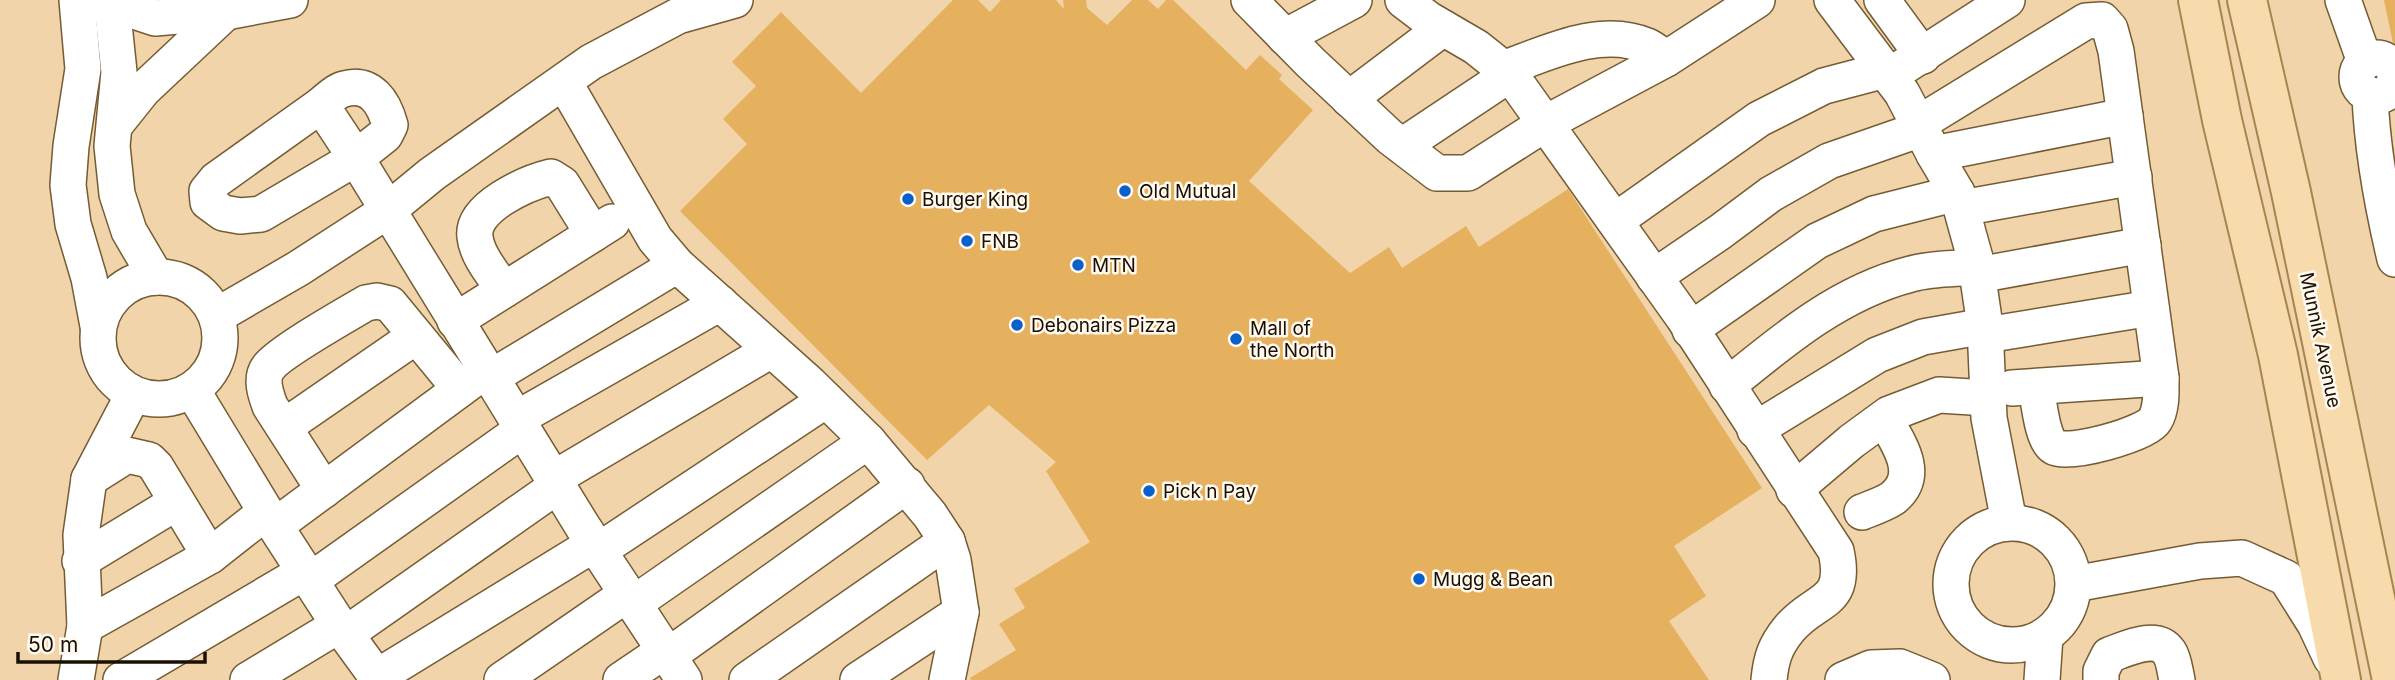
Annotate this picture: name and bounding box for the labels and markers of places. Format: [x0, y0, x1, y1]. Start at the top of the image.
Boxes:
place label: Old Mutual [1139, 180, 1236, 203]
marker: Old Mutual [1117, 183, 1133, 199]
place label: Burger King [922, 188, 1028, 211]
marker: Burger King [900, 191, 916, 207]
place label: FNB [981, 230, 1019, 253]
marker: FNB [959, 233, 975, 249]
place label: MTN [1092, 254, 1136, 277]
marker: MTN [1070, 257, 1086, 273]
place label: Debonairs Pizza [1031, 314, 1176, 337]
marker: Debonairs Pizza [1009, 317, 1025, 333]
place label: Mall of the North [1250, 317, 1334, 362]
marker: Mall of the North [1228, 331, 1244, 347]
place label: Pick n Pay [1163, 480, 1256, 503]
marker: Pick n Pay [1141, 483, 1157, 499]
place label: Mugg & Bean [1433, 568, 1553, 591]
marker: Mugg & Bean [1411, 571, 1427, 587]

